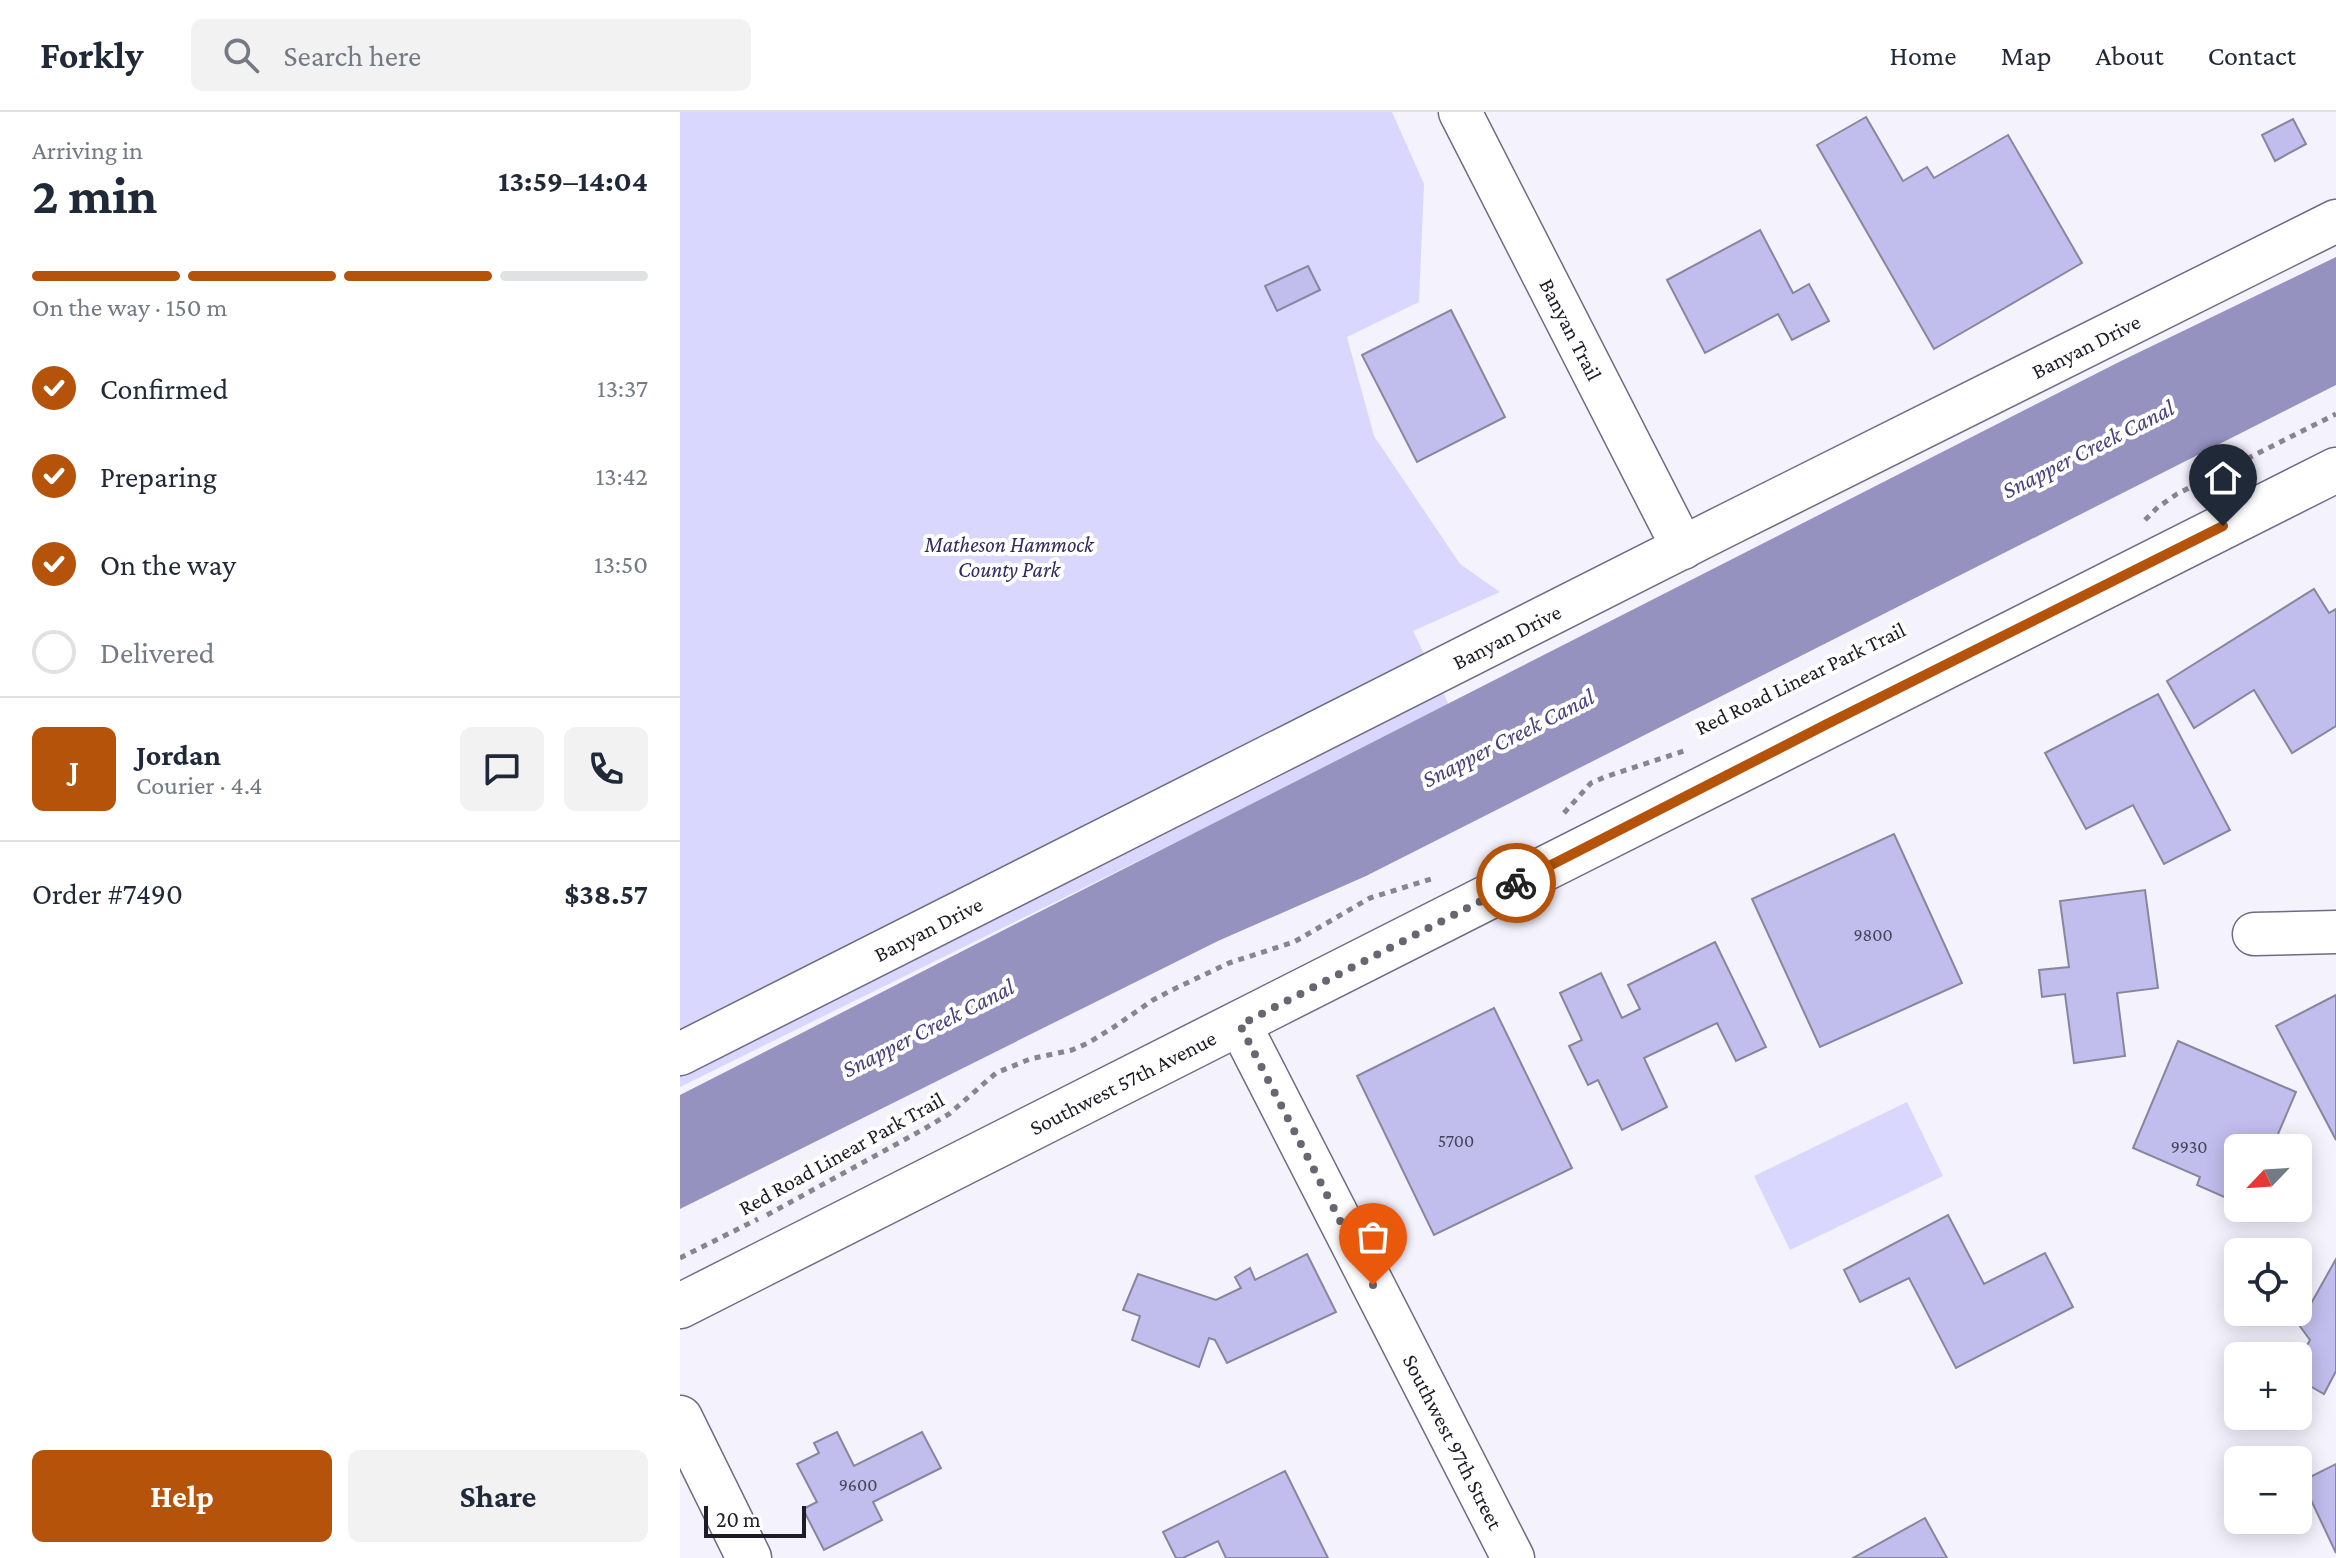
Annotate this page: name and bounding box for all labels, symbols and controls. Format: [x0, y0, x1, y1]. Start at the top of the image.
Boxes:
search box [191, 19, 751, 91]
icon: search [219, 33, 263, 77]
text: Forkly [40, 34, 143, 76]
text: Search here [283, 39, 421, 72]
text: Home [1890, 40, 1957, 71]
text: Map [2001, 40, 2052, 71]
text: About [2096, 40, 2164, 71]
text: Contact [2208, 40, 2296, 71]
text: Arriving in [32, 136, 143, 165]
text: 13:59–14:04 [498, 164, 648, 197]
text: 2 min [32, 166, 157, 224]
street label: Banyan Trail [1534, 274, 1607, 385]
text: On the way · 150 m [32, 293, 227, 322]
street label: Banyan Drive [2028, 309, 2144, 384]
icon: check [32, 366, 76, 410]
text: Confirmed [100, 372, 228, 405]
text: 13:37 [597, 374, 648, 403]
water label: Snapper Creek Canal [1997, 393, 2179, 504]
pin [2189, 444, 2257, 526]
icon: check [32, 454, 76, 498]
icon: home [2201, 456, 2245, 500]
text: Preparing [100, 460, 217, 493]
text: 13:42 [596, 462, 648, 491]
park label: Matheson Hammock County Park [923, 532, 1095, 582]
icon: check [32, 542, 76, 586]
text: On the way [100, 548, 236, 581]
text: 13:50 [594, 550, 648, 579]
street label: Banyan Drive [1448, 599, 1565, 675]
street label: Red Road Linear Park Trail [1691, 617, 1910, 740]
text: Delivered [100, 636, 215, 669]
water label: Snapper Creek Canal [1417, 682, 1599, 793]
button: chat [460, 727, 544, 811]
button: phone [564, 727, 648, 811]
text: Jordan [136, 738, 221, 771]
text: J [69, 753, 79, 786]
text: Courier · 4.4 [136, 771, 262, 800]
courier [1476, 843, 1556, 923]
icon: bike [1494, 861, 1538, 905]
text: Order #7490 [32, 877, 183, 910]
text: $38.57 [564, 877, 648, 910]
street label: Banyan Drive [870, 891, 987, 967]
house number: 9800 [1853, 925, 1893, 945]
water label: Snapper Creek Canal [837, 972, 1019, 1083]
street label: Southwest 57th Avenue [1026, 1025, 1220, 1140]
street label: Red Road Linear Park Trail [734, 1086, 948, 1220]
house number: 5700 [1438, 1131, 1474, 1151]
north arrow [2224, 1134, 2312, 1222]
map controls [2224, 1134, 2312, 1534]
house number: 9930 [2171, 1137, 2207, 1157]
pin [1339, 1203, 1407, 1285]
icon: bag [1351, 1215, 1395, 1259]
button: locate [2224, 1238, 2312, 1326]
button: + [2224, 1342, 2312, 1430]
street label: Southwest 97th Street [1398, 1350, 1508, 1534]
button: − [2224, 1446, 2312, 1534]
button: Help [32, 1450, 332, 1542]
button: Share [348, 1450, 648, 1542]
house number: 9600 [839, 1475, 877, 1495]
scale bar [704, 1502, 806, 1538]
text: 20 m [716, 1507, 761, 1532]

